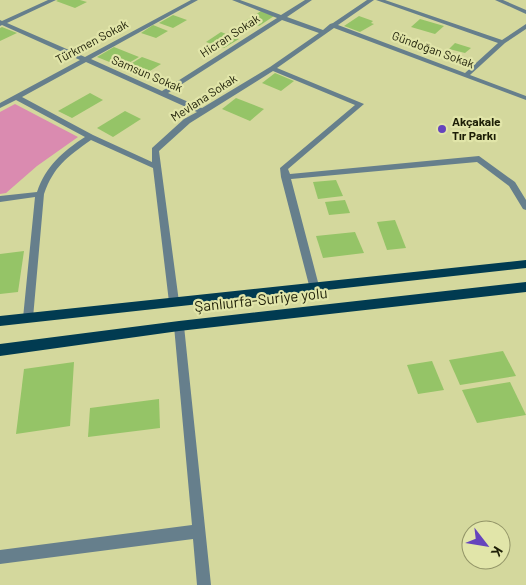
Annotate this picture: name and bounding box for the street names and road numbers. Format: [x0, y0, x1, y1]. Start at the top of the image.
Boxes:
street label: Hicran Sokak [197, 11, 262, 60]
street label: Türkmen Sokak [53, 16, 130, 66]
street label: Gündoğan Sokak [390, 28, 476, 70]
street label: Samsun Sokak [110, 52, 185, 94]
street label: Mevlana Sokak [168, 71, 239, 124]
street label: Şanlıurfa-Suriye yolu [194, 283, 328, 315]

